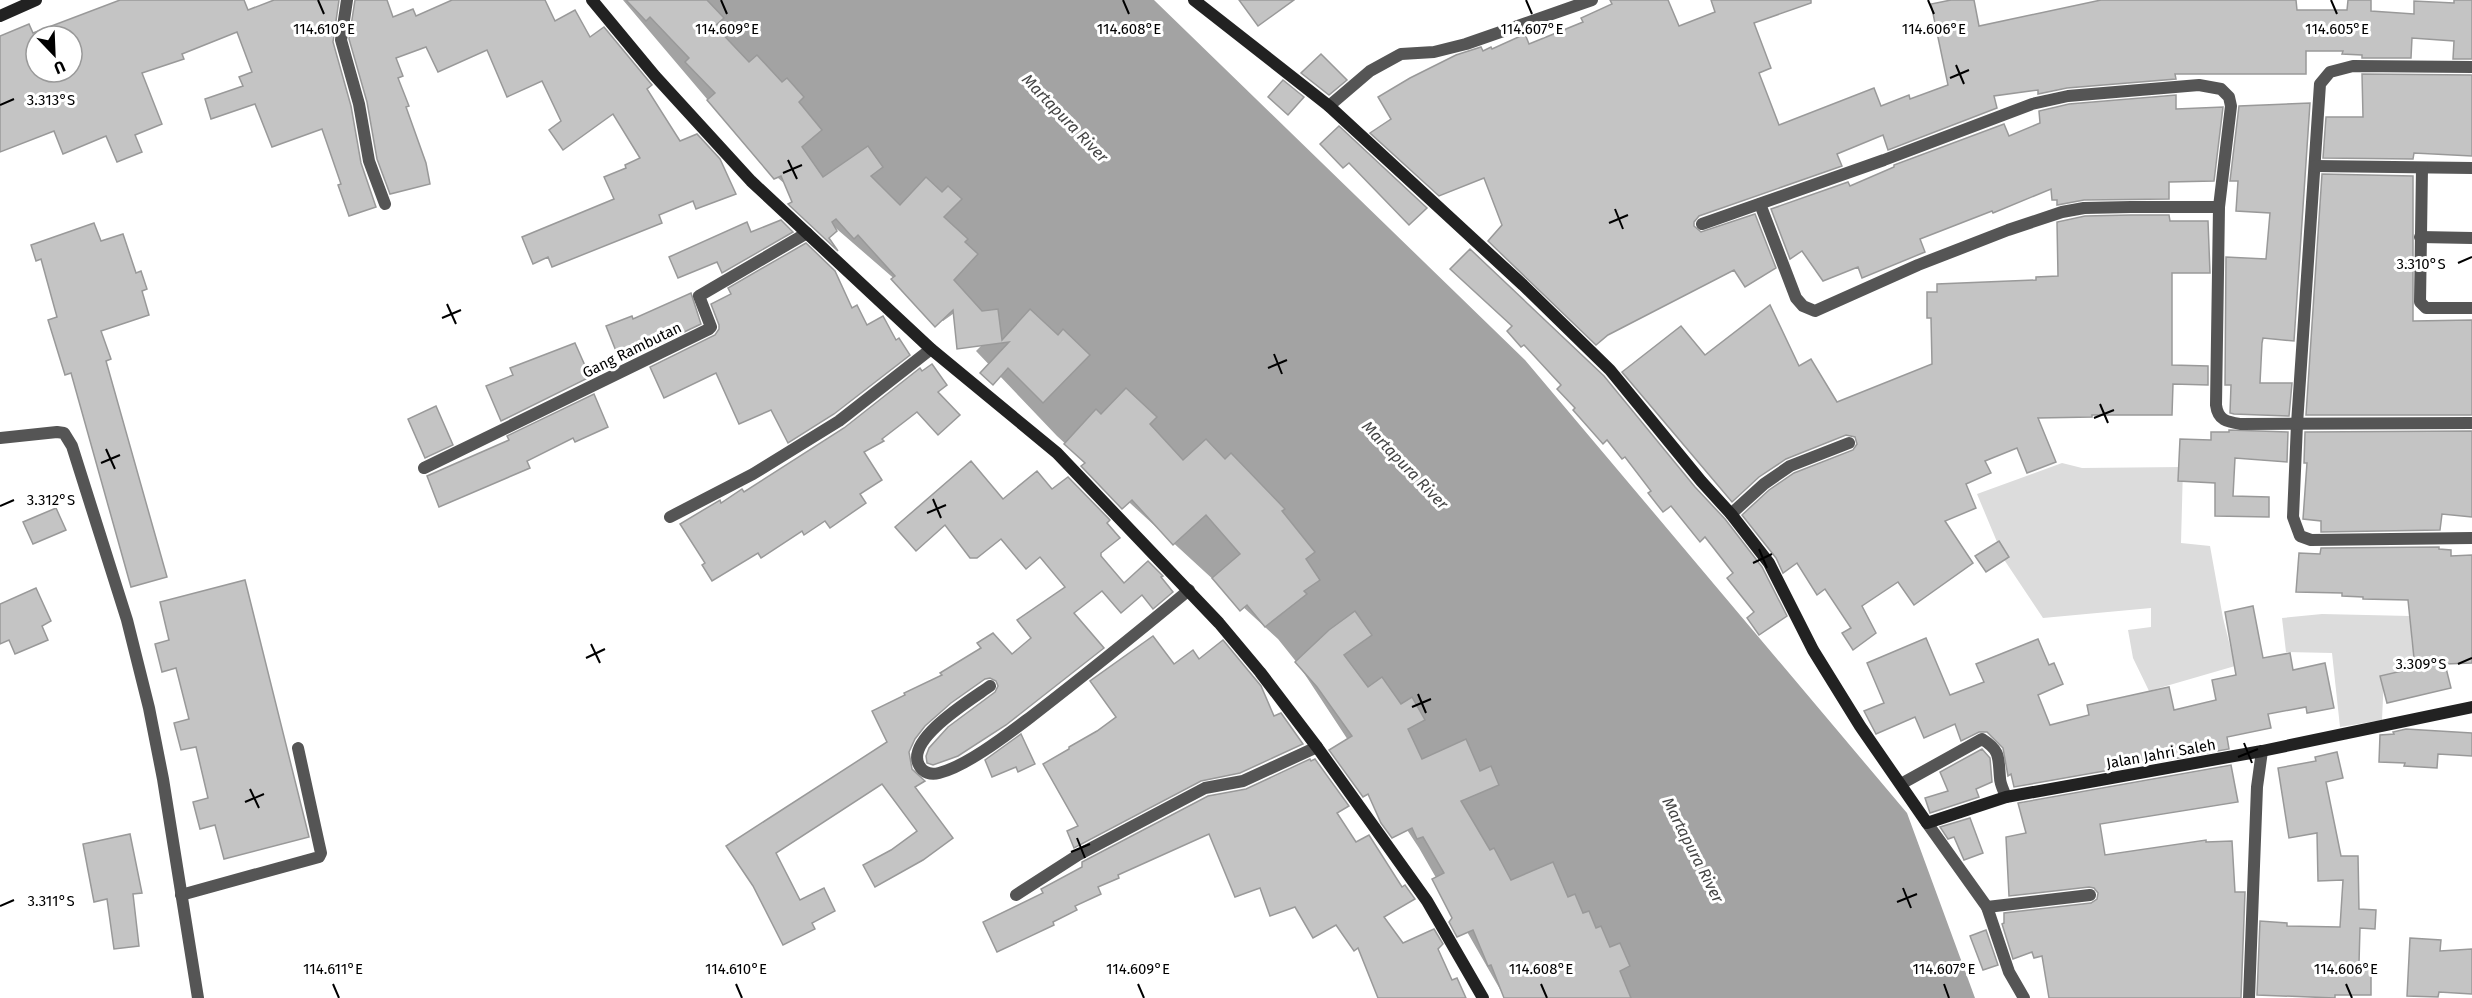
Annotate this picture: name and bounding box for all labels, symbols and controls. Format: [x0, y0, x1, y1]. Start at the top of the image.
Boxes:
text: 114.610°E [293, 20, 355, 38]
text: 114.609°E [695, 20, 759, 38]
text: 114.608°E [1097, 20, 1161, 38]
text: 114.607°E [1501, 20, 1563, 38]
text: 114.606°E [1902, 20, 1966, 38]
text: 114.605°E [2305, 20, 2369, 38]
north arrow [24, 24, 84, 84]
text: U [51, 57, 68, 78]
water label: Martapura River [1018, 70, 1113, 167]
text: 3.313°S [27, 91, 75, 109]
text: 3.310°S [2396, 255, 2446, 273]
street label: Gang Rambutan [580, 318, 684, 382]
water label: Martapura River [1358, 417, 1453, 514]
text: 3.312°S [27, 491, 75, 509]
text: 3.309°S [2396, 655, 2446, 673]
street label: Jalan Jahri Saleh [2105, 736, 2217, 772]
water label: Martapura River [1658, 794, 1728, 907]
text: 3.311°S [27, 892, 75, 910]
text: 114.611°E [303, 960, 363, 978]
text: 114.610°E [705, 960, 767, 978]
text: 114.609°E [1106, 960, 1170, 978]
text: 114.608°E [1509, 960, 1573, 978]
text: 114.607°E [1913, 960, 1975, 978]
text: 114.606°E [2314, 960, 2378, 978]

